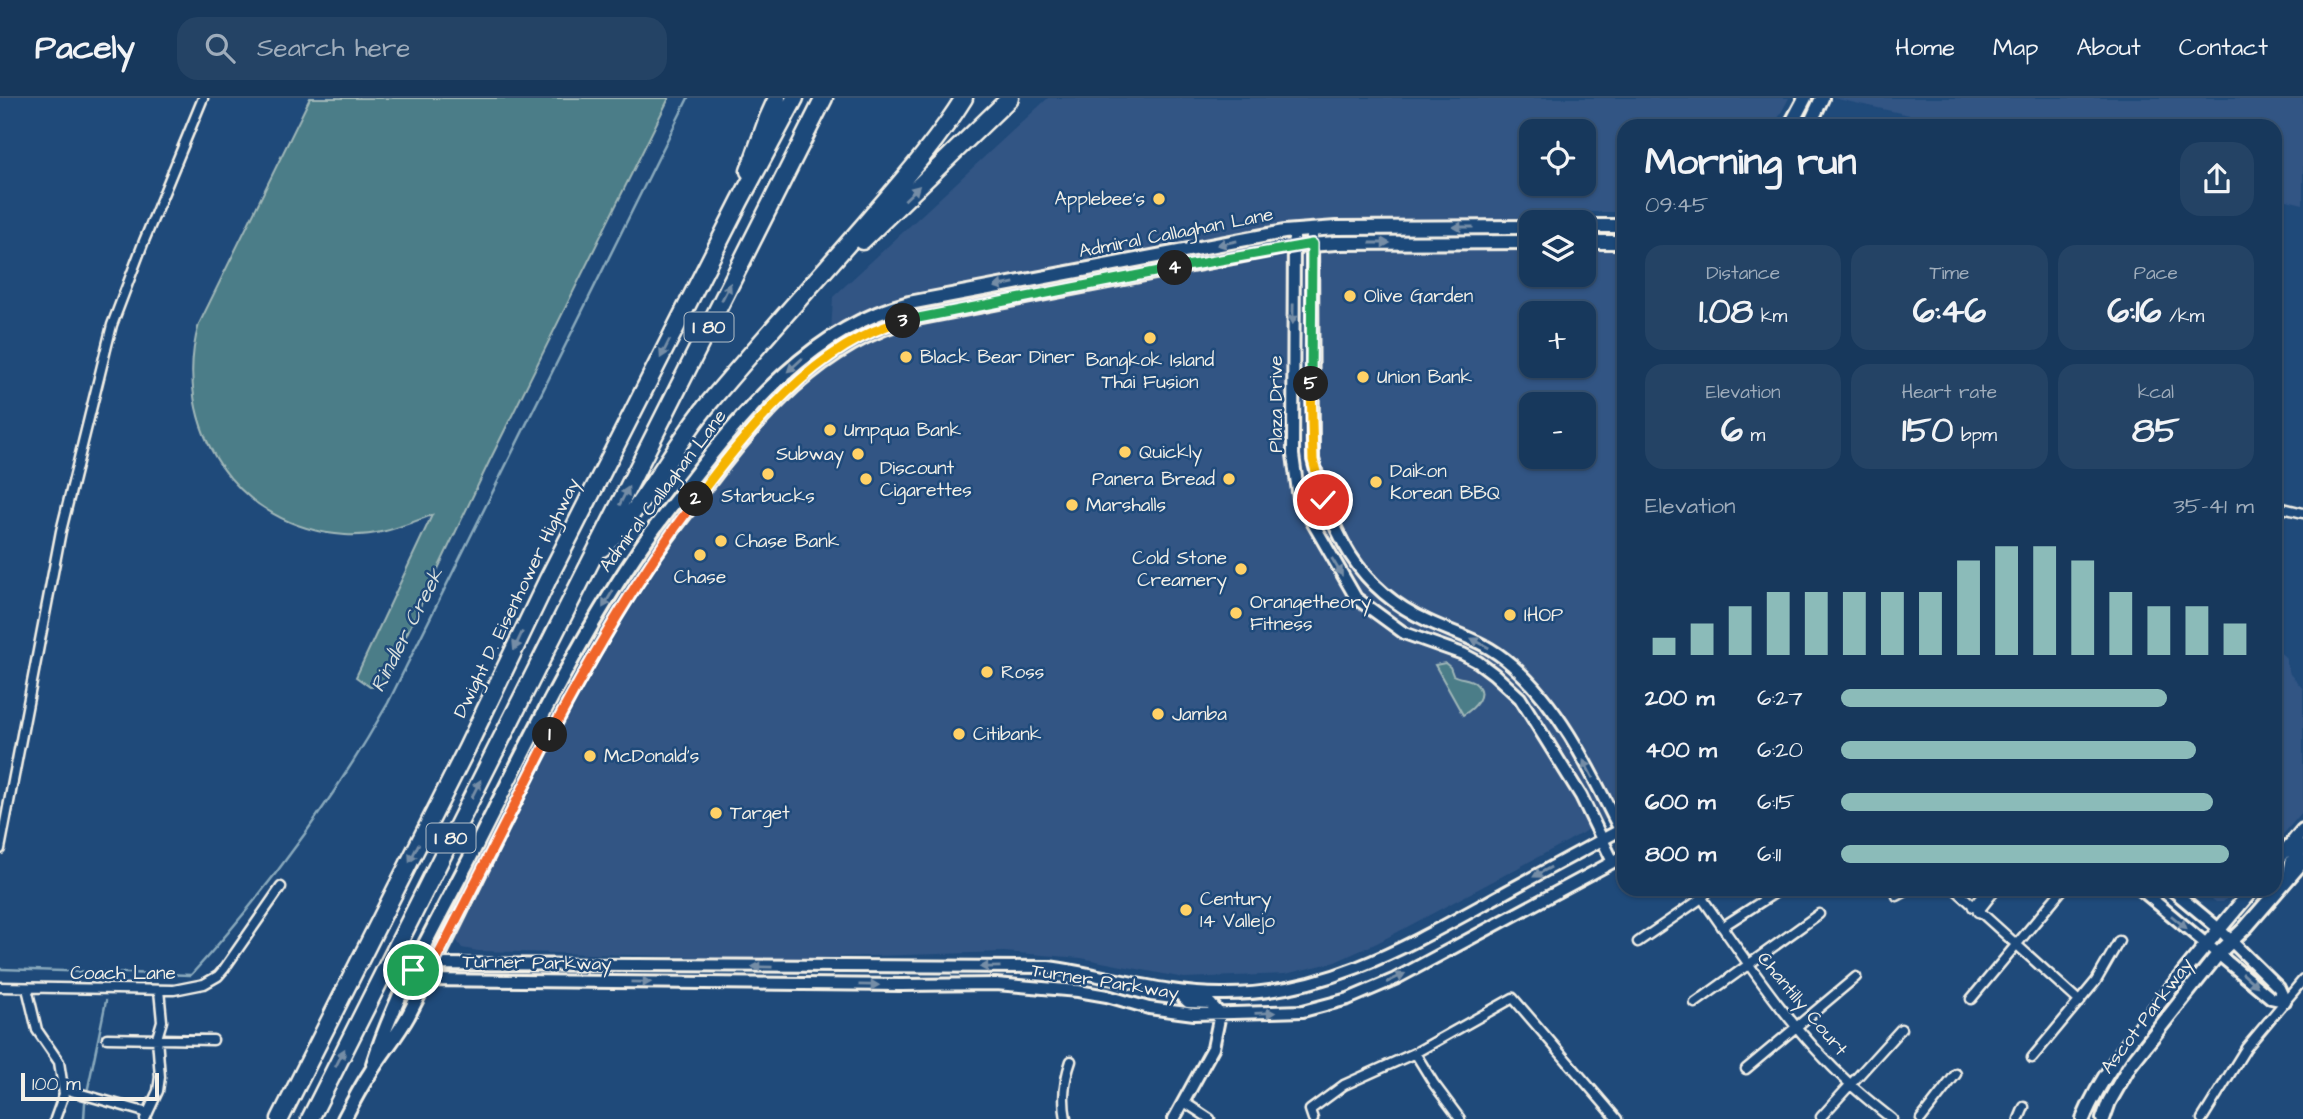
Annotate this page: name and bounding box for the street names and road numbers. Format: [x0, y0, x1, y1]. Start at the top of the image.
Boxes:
street label: Admiral Callaghan Lane [1076, 201, 1276, 266]
road number: I 80 [684, 312, 734, 342]
street label: Plaza Drive [1263, 355, 1290, 453]
street label: Admiral Callaghan Lane [593, 404, 734, 579]
street label: Dwight D. Eisenhower Highway [447, 473, 588, 723]
road number: I 80 [426, 824, 476, 852]
street label: Chantilly Court [1750, 946, 1854, 1063]
street label: Turner Parkway [462, 948, 612, 979]
street label: Ascot Parkway [2094, 952, 2201, 1080]
street label: Turner Parkway [1029, 957, 1181, 1008]
street label: Coach Lane [70, 960, 176, 987]

